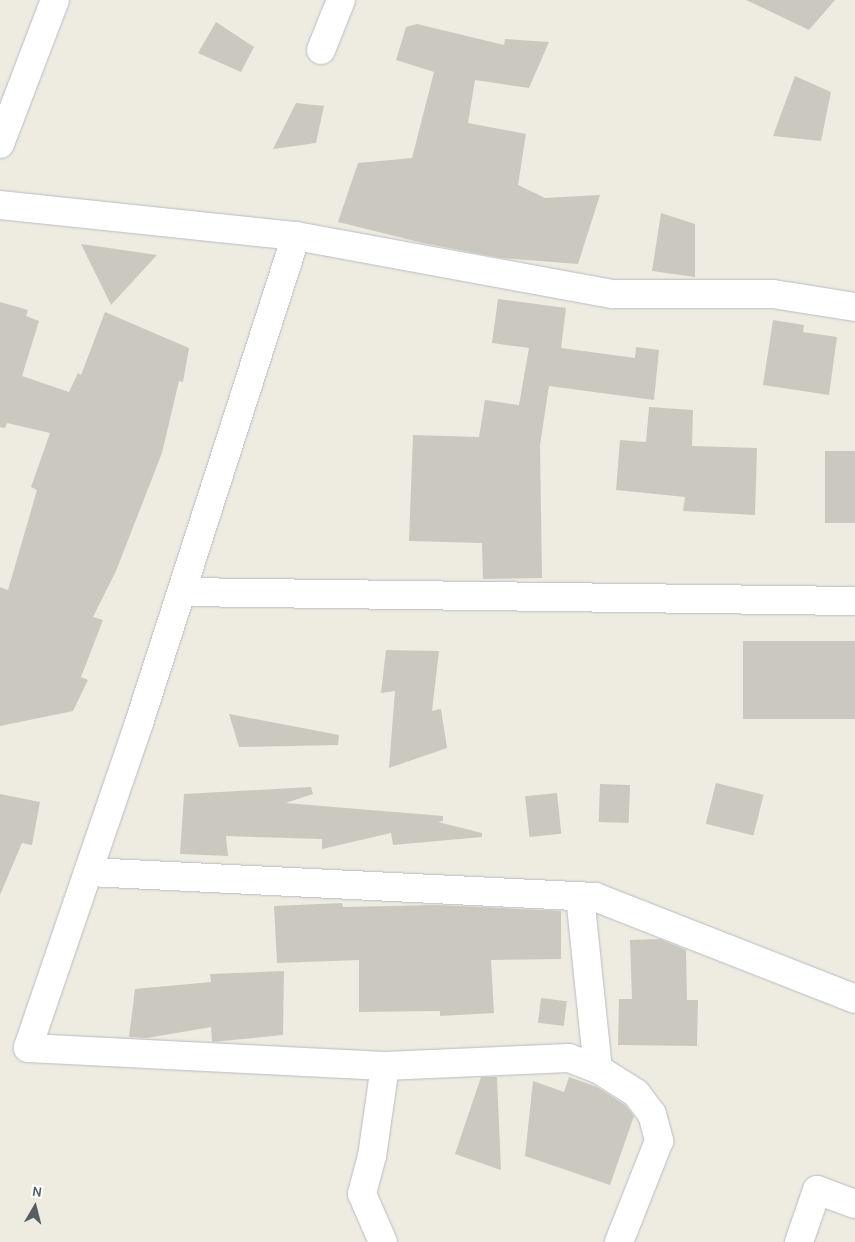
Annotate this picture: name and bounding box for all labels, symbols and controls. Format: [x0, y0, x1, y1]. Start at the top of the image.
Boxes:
north arrow [10, 1182, 60, 1232]
text: N [31, 1183, 43, 1201]

